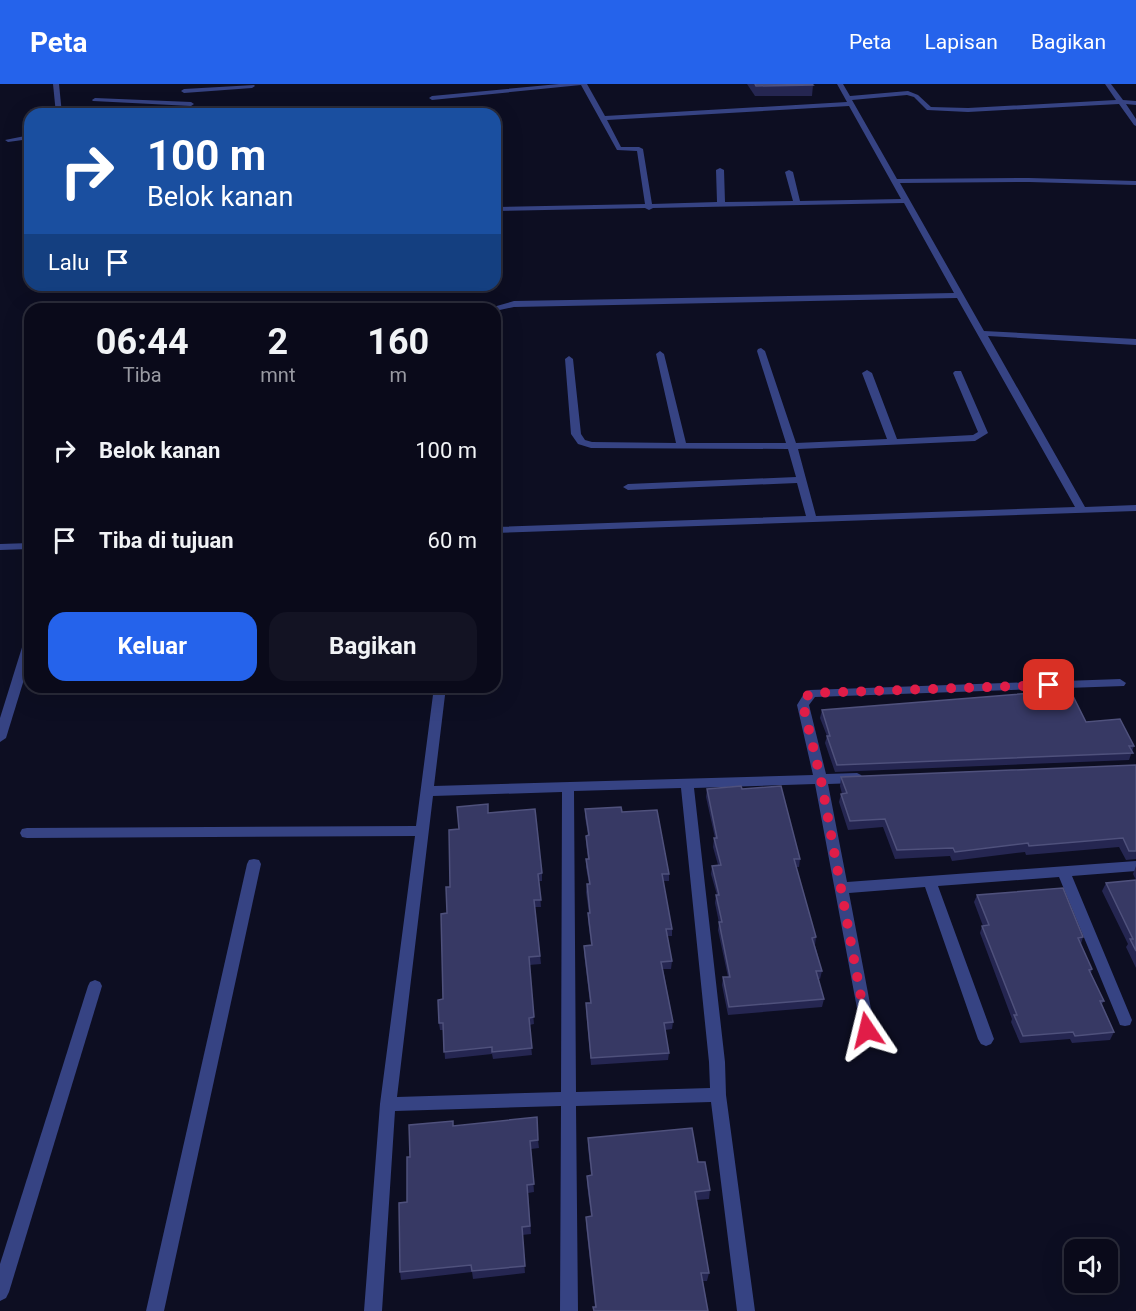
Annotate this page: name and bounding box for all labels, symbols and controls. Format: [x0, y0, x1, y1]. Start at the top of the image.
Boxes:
text: Peta [30, 26, 87, 59]
text: Peta [849, 30, 891, 54]
text: Lapisan [924, 30, 998, 54]
text: Bagikan [1031, 30, 1106, 54]
text: 100 m [147, 131, 266, 180]
icon: right [48, 132, 126, 210]
text: Belok kanan [147, 181, 293, 213]
icon: arrive [101, 246, 134, 279]
text: Lalu [48, 250, 89, 275]
text: 06:44 [96, 321, 189, 363]
text: 2 [268, 321, 288, 363]
text: 160 [367, 321, 429, 363]
text: Tiba [123, 363, 162, 387]
text: mnt [260, 363, 295, 387]
text: m [389, 363, 407, 387]
icon: right [48, 434, 81, 467]
text: Belok kanan [99, 438, 220, 463]
text: 100 m [415, 438, 477, 463]
icon: arrive [48, 524, 81, 557]
text: Tiba di tujuan [99, 528, 234, 553]
text: 60 m [428, 528, 477, 553]
button: Keluar [48, 612, 257, 681]
button: Bagikan [269, 612, 477, 681]
pin [1023, 659, 1074, 710]
icon: arrive [1032, 668, 1065, 701]
position arrow [835, 998, 899, 1062]
map controls [1064, 1239, 1118, 1293]
button: sound [1064, 1239, 1118, 1293]

